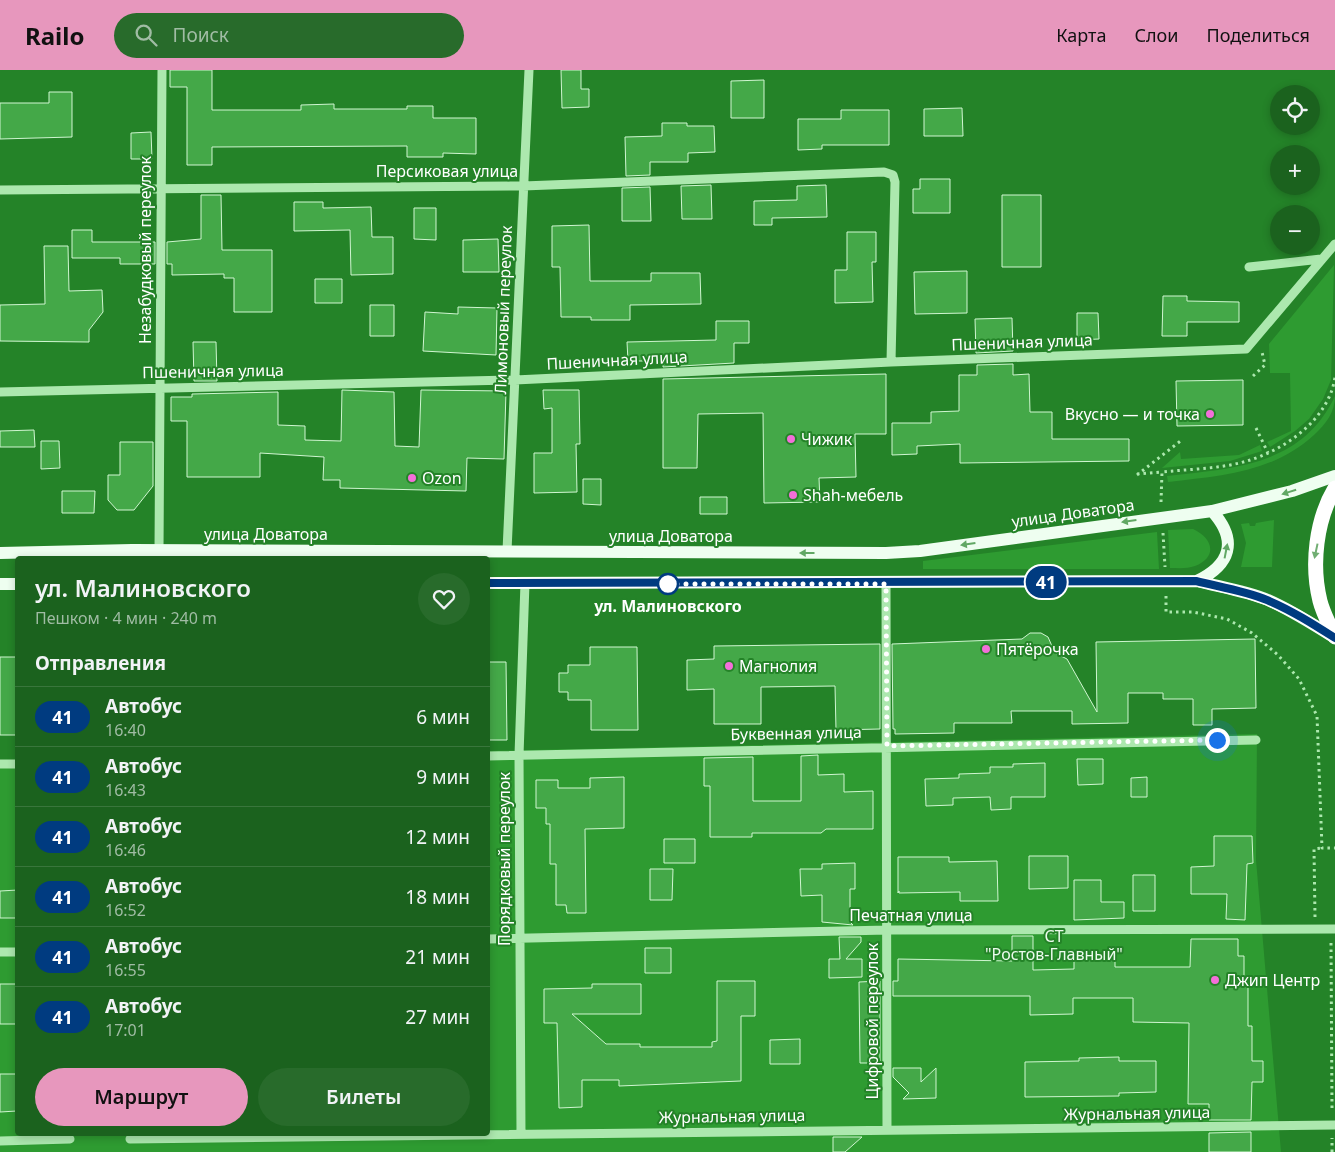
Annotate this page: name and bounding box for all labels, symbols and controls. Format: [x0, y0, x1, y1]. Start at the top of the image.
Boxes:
search box [114, 13, 464, 58]
text: Railo [25, 19, 84, 52]
icon: search [132, 21, 160, 49]
text: Поиск [172, 22, 229, 48]
text: Карта [1056, 23, 1106, 47]
text: Слои [1134, 23, 1178, 47]
text: Поделиться [1206, 23, 1310, 47]
map controls [1270, 85, 1320, 255]
button: locate [1270, 85, 1320, 135]
button: + [1270, 145, 1320, 195]
street label: Незабудковый переулок [134, 156, 156, 344]
street label: Персиковая улица [376, 160, 518, 182]
button: − [1270, 205, 1320, 255]
street label: Лимоновый переулок [489, 225, 517, 395]
street label: Пшеничная улица [951, 329, 1093, 355]
street label: Пшеничная улица [546, 345, 688, 375]
street label: Пшеничная улица [142, 359, 284, 383]
place label: Вкусно — и точка [1065, 403, 1200, 425]
marker: Вкусно — и точка [1204, 408, 1216, 420]
place label: Чижик [801, 428, 853, 450]
marker: Чижик [785, 433, 797, 445]
place label: Ozon [422, 467, 462, 489]
marker: Ozon [406, 472, 418, 484]
place label: Shah-мебель [803, 484, 903, 506]
marker: Shah-мебель [787, 489, 799, 501]
one-way arrow [1281, 489, 1296, 497]
street label: улица Доватора [1010, 493, 1136, 533]
one-way arrow [1121, 518, 1137, 526]
street label: улица Доватора [204, 523, 328, 545]
street label: улица Доватора [609, 525, 733, 547]
one-way arrow [960, 540, 976, 548]
one-way arrow [1222, 543, 1230, 559]
one-way arrow [1312, 543, 1320, 558]
one-way arrow [798, 549, 814, 557]
line badge: 41 [1024, 566, 1068, 598]
text: 41 [1036, 570, 1056, 594]
text: ул. Малиновского [35, 571, 251, 604]
button: heart [418, 573, 470, 625]
marker: ул. Малиновского [657, 573, 679, 595]
place label: ул. Малиновского [593, 595, 742, 617]
text: Пешком · 4 мин · 240 m [35, 607, 217, 629]
place label: Пятёрочка [996, 638, 1079, 660]
marker: Пятёрочка [980, 643, 992, 655]
text: Отправления [35, 650, 166, 676]
place label: Магнолия [739, 655, 817, 677]
marker: Магнолия [723, 660, 735, 672]
text: Автобус [105, 693, 182, 719]
text: 6 мин [416, 704, 470, 730]
text: 41 [52, 705, 73, 729]
text: 16:40 [105, 719, 146, 741]
street label: Буквенная улица [730, 721, 862, 745]
your location [1205, 728, 1230, 753]
text: Автобус [105, 753, 182, 779]
text: 9 мин [416, 764, 470, 790]
text: 41 [52, 765, 73, 789]
street label: Порядковый переулок [493, 772, 515, 946]
text: 16:43 [105, 779, 146, 801]
text: Автобус [105, 813, 182, 839]
text: 12 мин [405, 824, 470, 850]
text: 41 [52, 825, 73, 849]
text: 16:46 [105, 839, 146, 861]
text: Автобус [105, 873, 182, 899]
text: 18 мин [405, 884, 470, 910]
text: 41 [52, 885, 73, 909]
text: 16:52 [105, 899, 146, 921]
street label: Печатная улица [849, 904, 973, 926]
park label: СТ "Ростов-Главный" [985, 925, 1123, 965]
text: Автобус [105, 933, 182, 959]
street label: Цифровой переулок [861, 942, 883, 1099]
text: 21 мин [405, 944, 470, 970]
text: 41 [52, 945, 73, 969]
text: 16:55 [105, 959, 146, 981]
place label: Джип Центр [1225, 969, 1320, 991]
marker: Джип Центр [1209, 974, 1221, 986]
text: Автобус [105, 993, 182, 1019]
text: 27 мин [405, 1004, 470, 1030]
text: 41 [52, 1005, 73, 1029]
text: 17:01 [105, 1019, 146, 1041]
button: Маршрут [35, 1068, 248, 1126]
button: Билеты [258, 1068, 470, 1126]
street label: Журнальная улица [1064, 1101, 1210, 1125]
street label: Журнальная улица [659, 1104, 805, 1128]

